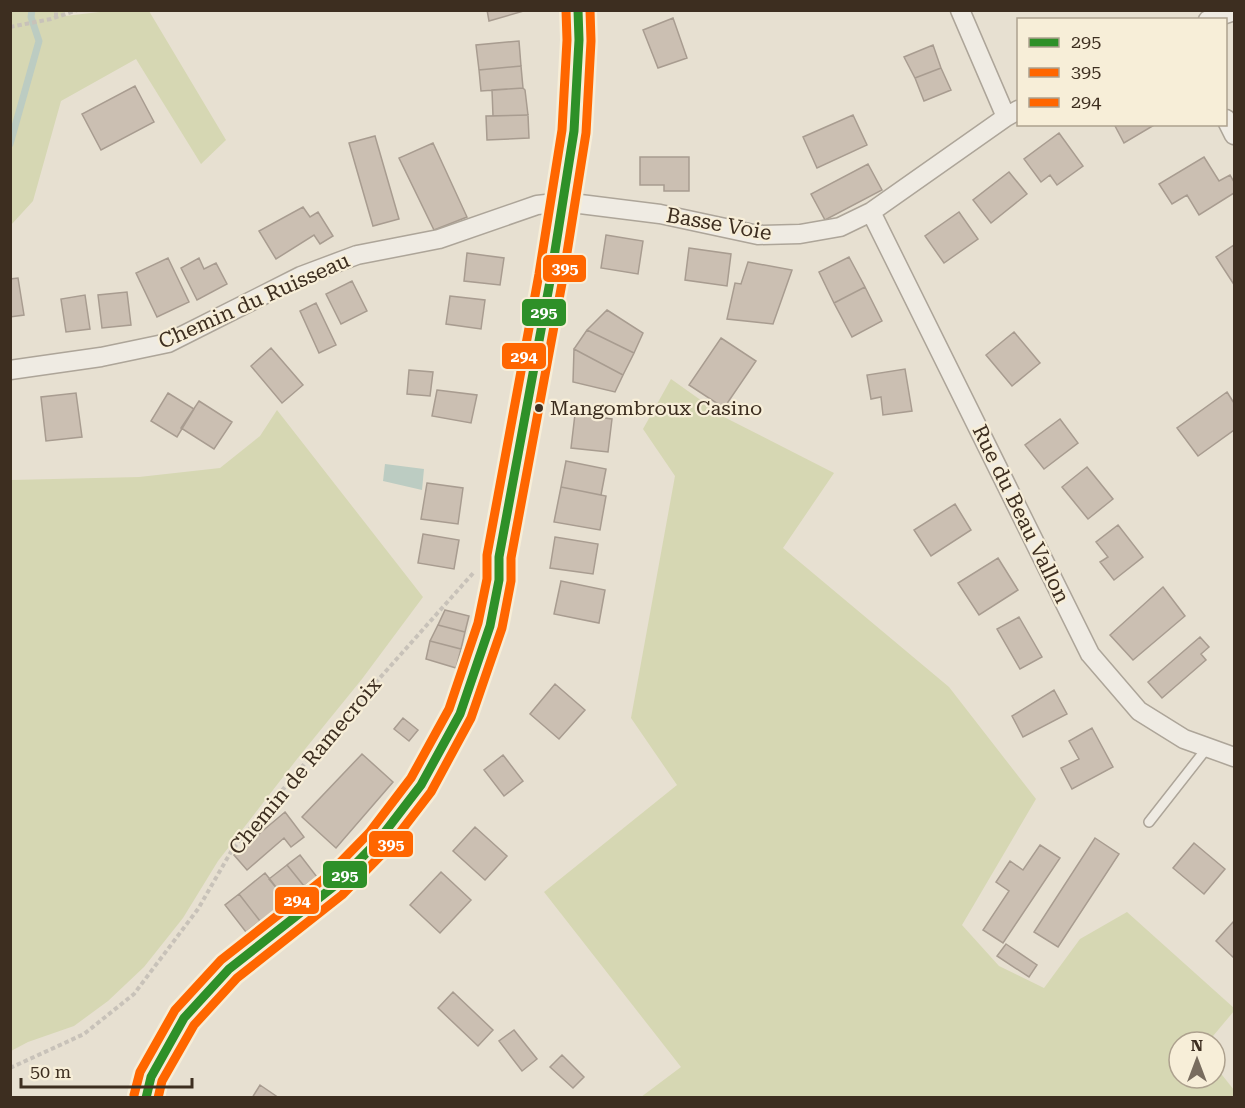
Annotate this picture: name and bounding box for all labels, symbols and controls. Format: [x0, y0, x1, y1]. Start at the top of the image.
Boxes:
legend [1017, 18, 1227, 126]
text: 295 [1071, 31, 1101, 52]
text: 395 [1071, 61, 1101, 82]
text: 294 [1071, 91, 1101, 112]
street label: Basse Voie [664, 203, 774, 245]
street label: Chemin du Ruisseau [155, 248, 353, 354]
line badge: 395 [542, 254, 587, 283]
text: 395 [552, 259, 578, 278]
line badge: 295 [521, 298, 567, 327]
text: 295 [531, 303, 557, 322]
line badge: 294 [501, 342, 547, 370]
text: 294 [511, 347, 537, 366]
place label: Mangombroux Casino [550, 396, 762, 420]
marker: Mangombroux Casino [533, 402, 545, 414]
street label: Rue du Beau Vallon [967, 421, 1075, 607]
street label: Chemin de Ramecroix [224, 673, 386, 859]
line badge: 395 [368, 830, 414, 858]
text: 395 [378, 835, 404, 854]
line badge: 295 [322, 860, 368, 889]
text: 295 [332, 866, 358, 885]
line badge: 294 [274, 886, 320, 915]
text: 294 [284, 891, 310, 910]
north arrow [1167, 1030, 1227, 1090]
text: N [1191, 1036, 1203, 1055]
scale bar [21, 1051, 192, 1089]
text: 50 m [30, 1061, 71, 1082]

